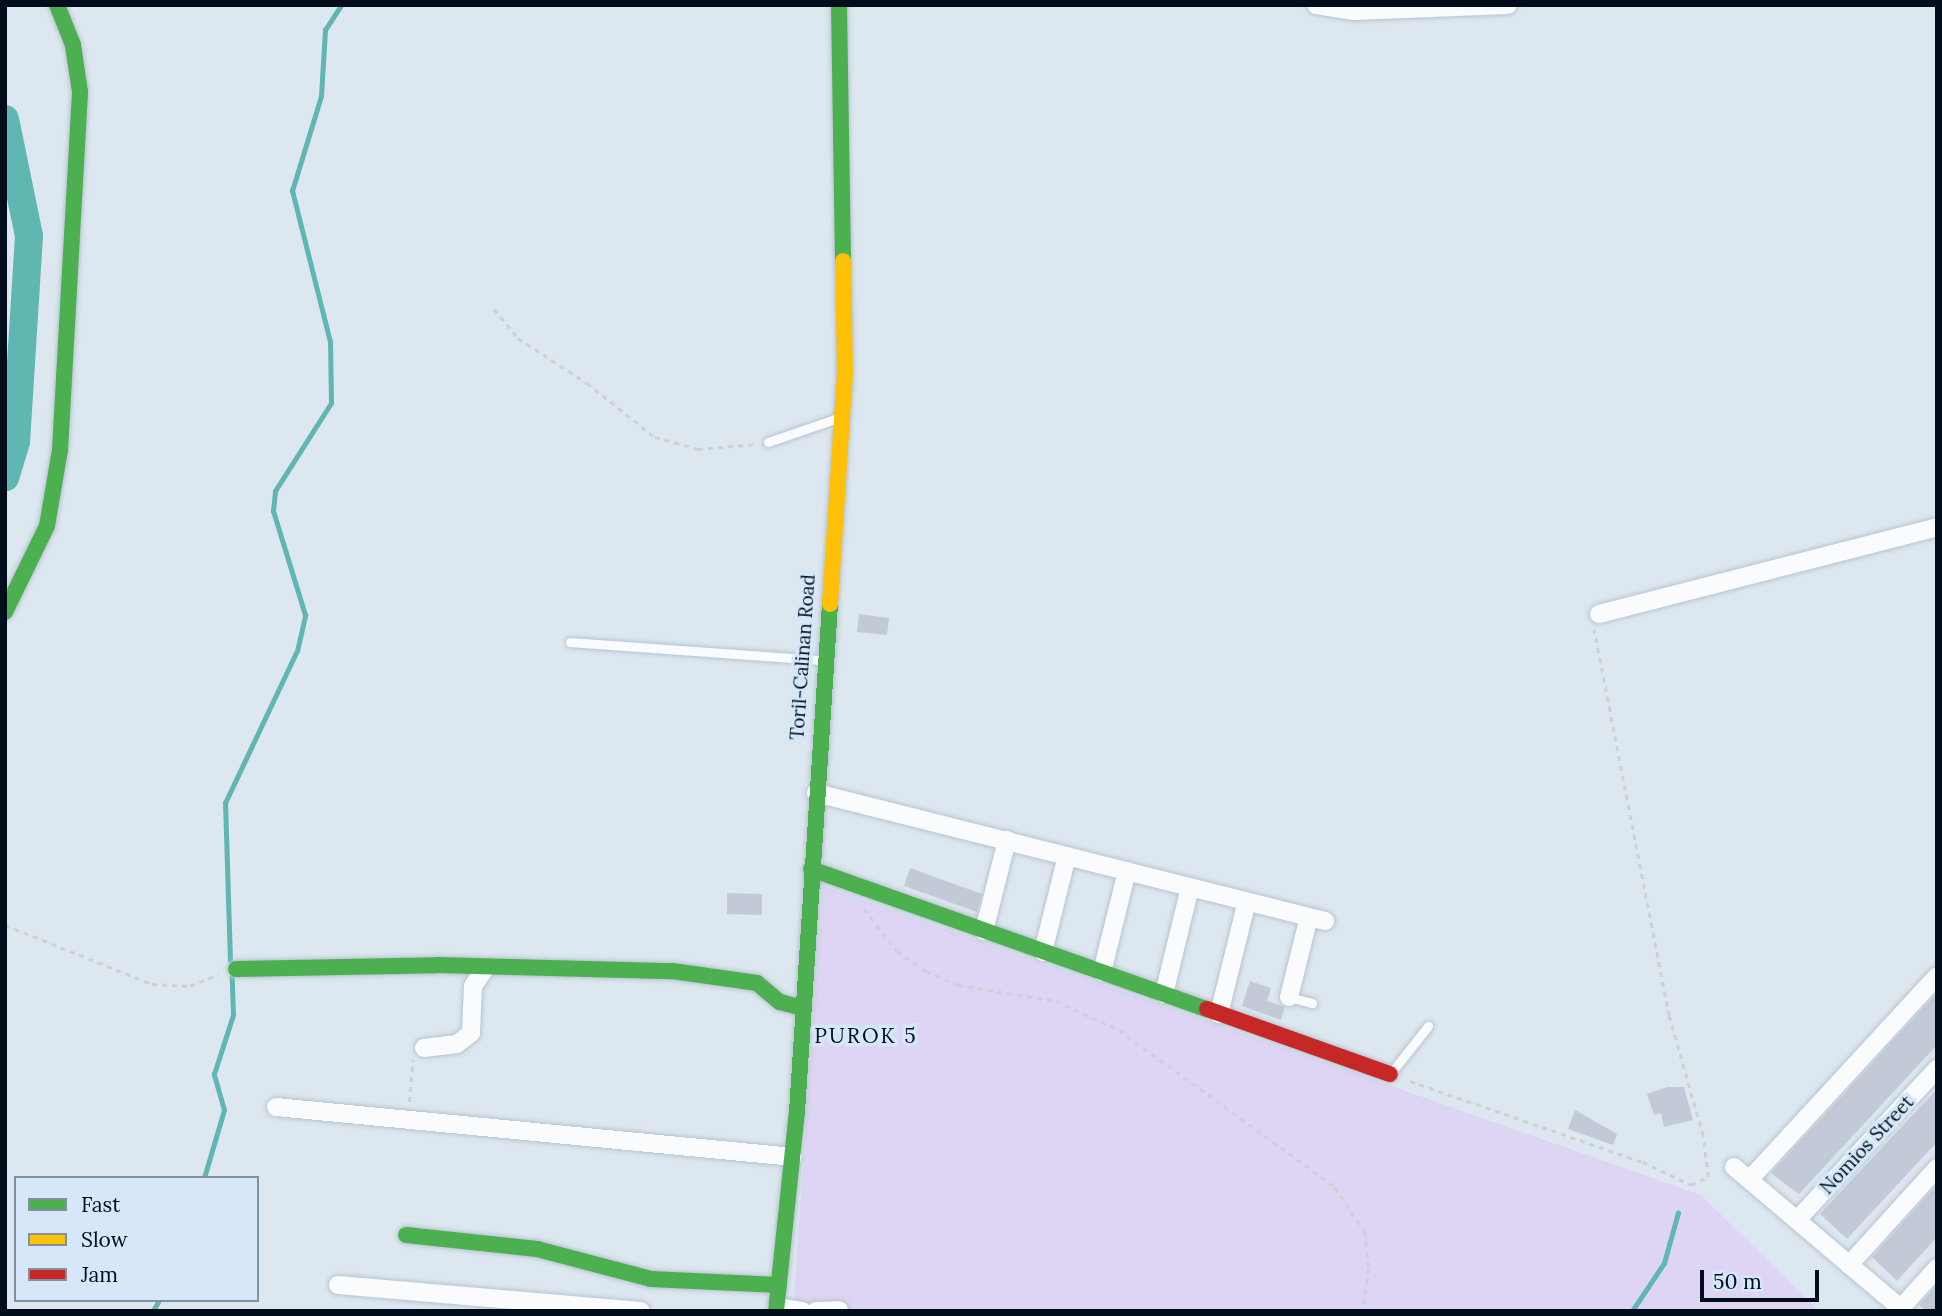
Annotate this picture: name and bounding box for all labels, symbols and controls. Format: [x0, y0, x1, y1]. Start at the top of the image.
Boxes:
street label: Toril-Calinan Road [786, 573, 820, 741]
district label: PUROK 5 [815, 1023, 917, 1049]
street label: Nomios Street [1816, 1091, 1918, 1199]
legend [14, 1176, 259, 1302]
text: Fast [81, 1191, 120, 1218]
text: Slow [81, 1226, 128, 1253]
scale bar [1704, 1256, 1823, 1300]
text: Jam [81, 1261, 118, 1288]
text: 50 m [1713, 1268, 1762, 1295]

